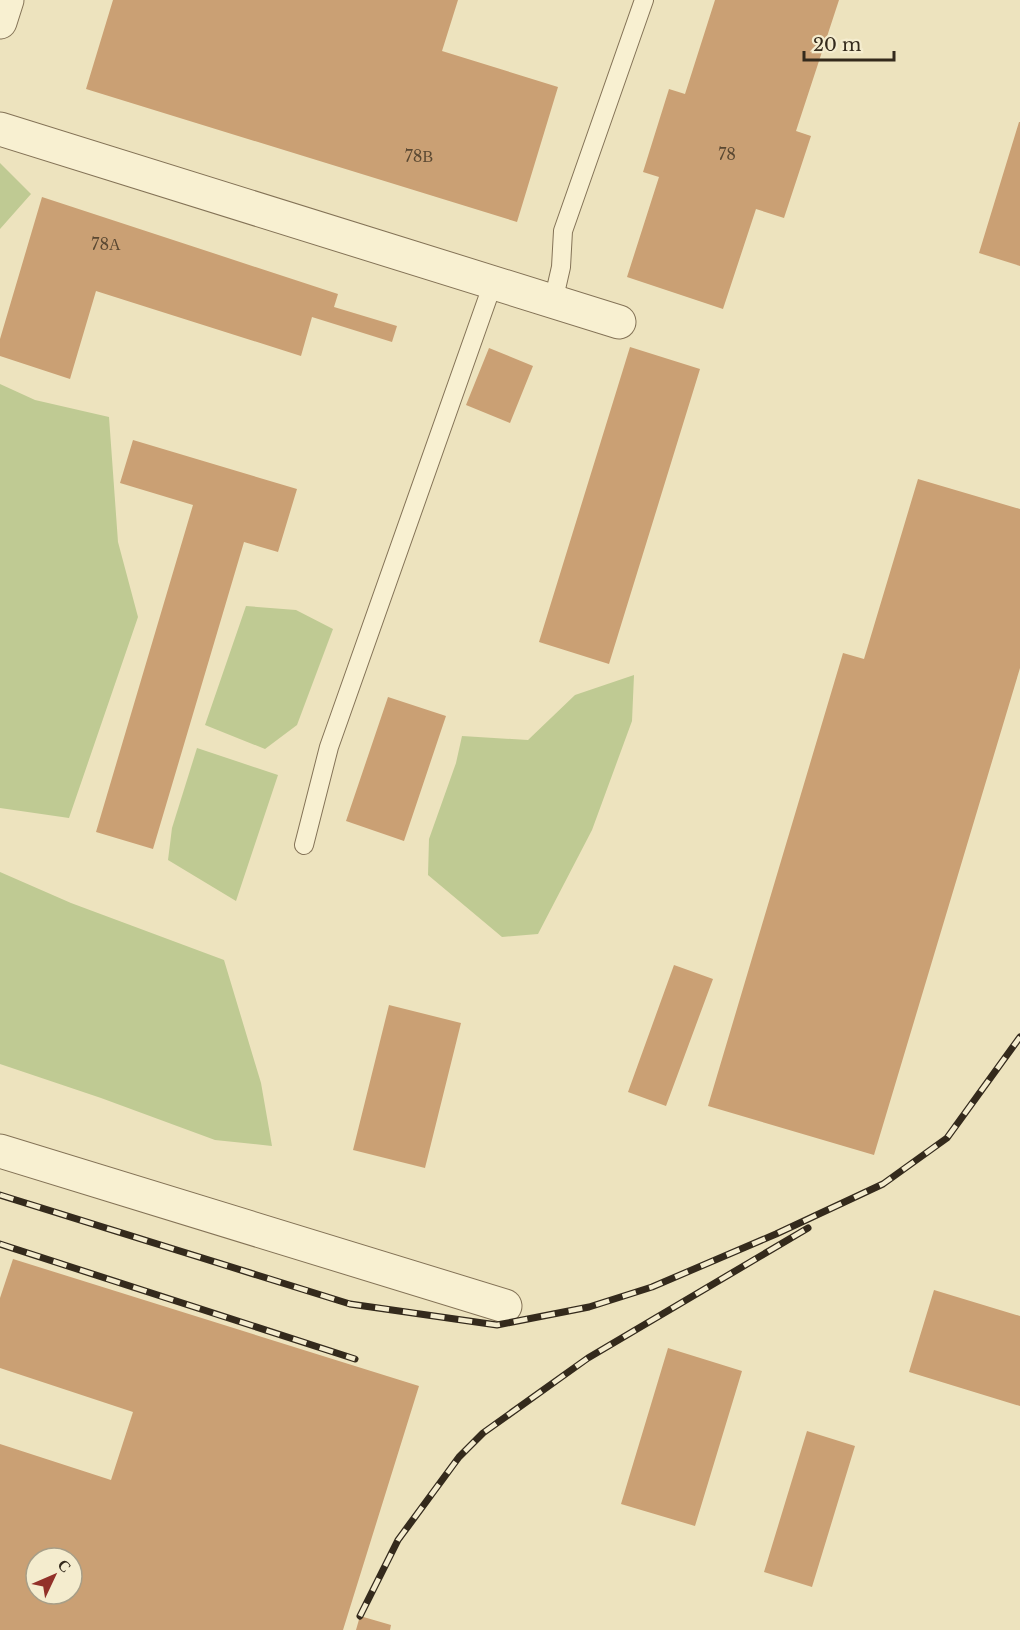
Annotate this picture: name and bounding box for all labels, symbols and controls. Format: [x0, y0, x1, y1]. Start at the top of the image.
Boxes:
scale bar [804, 24, 894, 62]
text: 20 m [813, 34, 861, 56]
house number: 78 [718, 144, 736, 164]
house number: 78В [405, 146, 433, 166]
house number: 78А [91, 234, 121, 254]
north arrow [24, 1546, 84, 1606]
text: С [54, 1554, 76, 1577]

